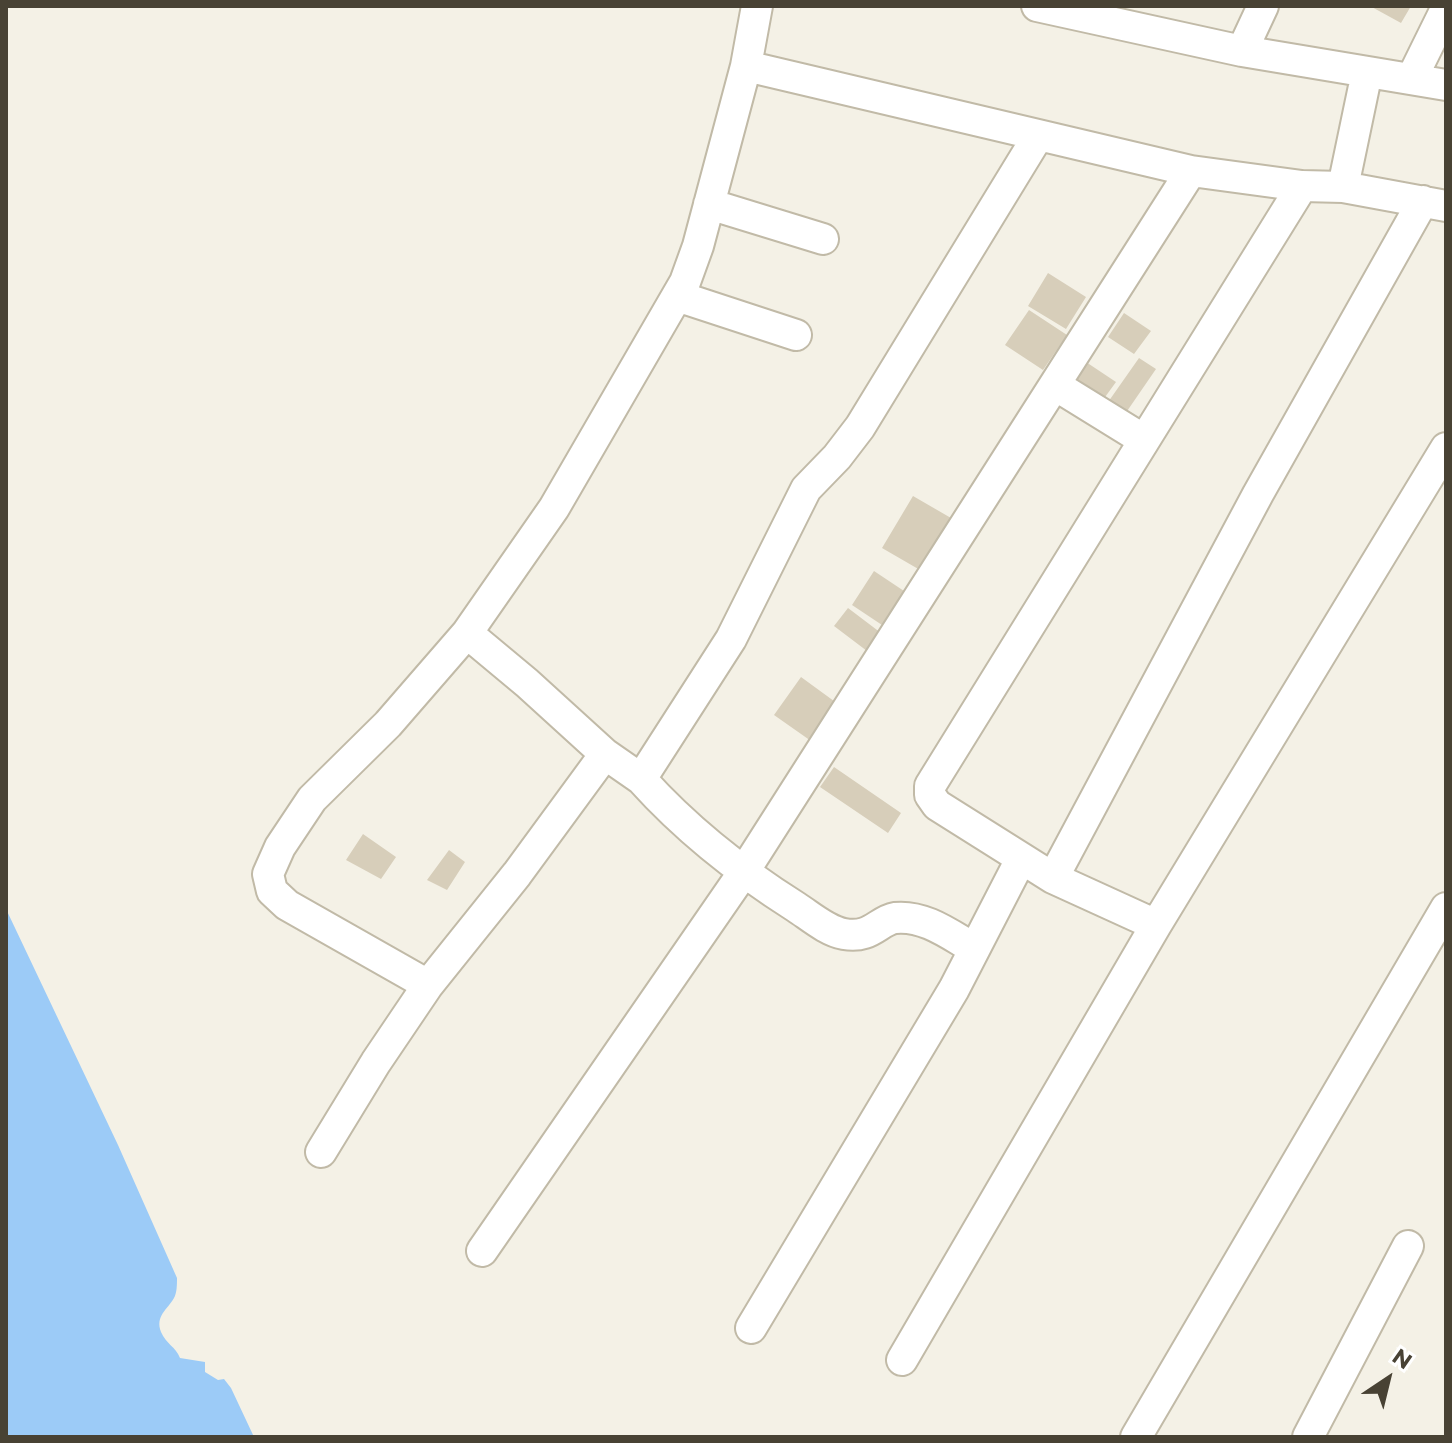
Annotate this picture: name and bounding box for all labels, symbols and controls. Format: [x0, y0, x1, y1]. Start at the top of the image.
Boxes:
north arrow [1348, 1339, 1428, 1419]
text: N [1387, 1343, 1417, 1375]

